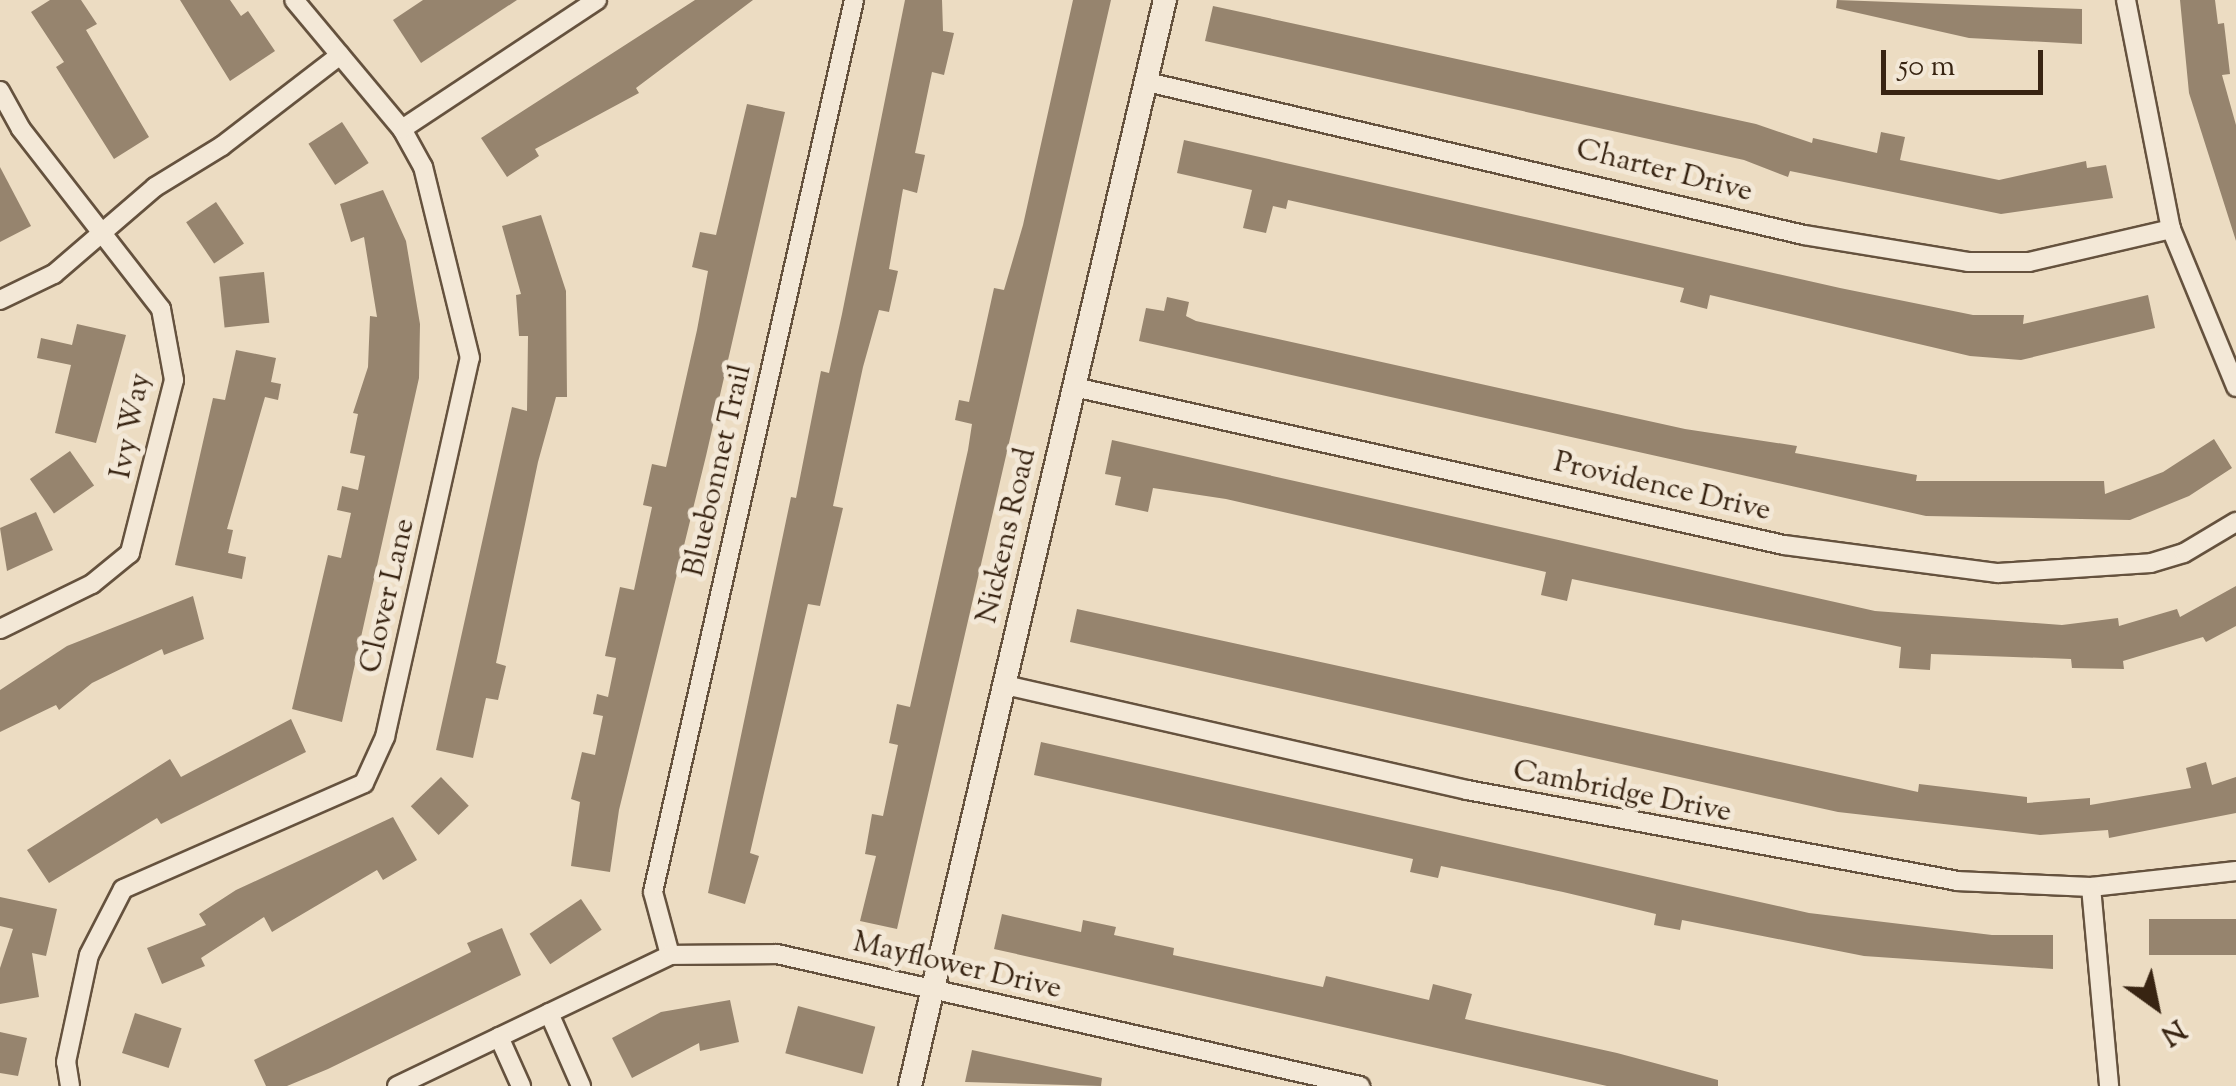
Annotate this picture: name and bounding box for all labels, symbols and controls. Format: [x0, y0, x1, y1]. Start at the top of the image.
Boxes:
scale bar [1886, 30, 2048, 92]
text: 50 m [1898, 46, 1955, 89]
street label: Charter Drive [1572, 133, 1756, 211]
street label: Bluebonnet Trail [677, 361, 761, 581]
street label: Ivy Way [104, 370, 160, 482]
street label: Nickens Road [970, 445, 1046, 627]
street label: Providence Drive [1550, 446, 1774, 530]
street label: Clover Lane [354, 515, 424, 677]
street label: Cambridge Drive [1510, 754, 1734, 832]
street label: Mayflower Drive [849, 925, 1065, 1009]
north arrow [2106, 956, 2206, 1056]
text: N [2152, 1008, 2193, 1054]

